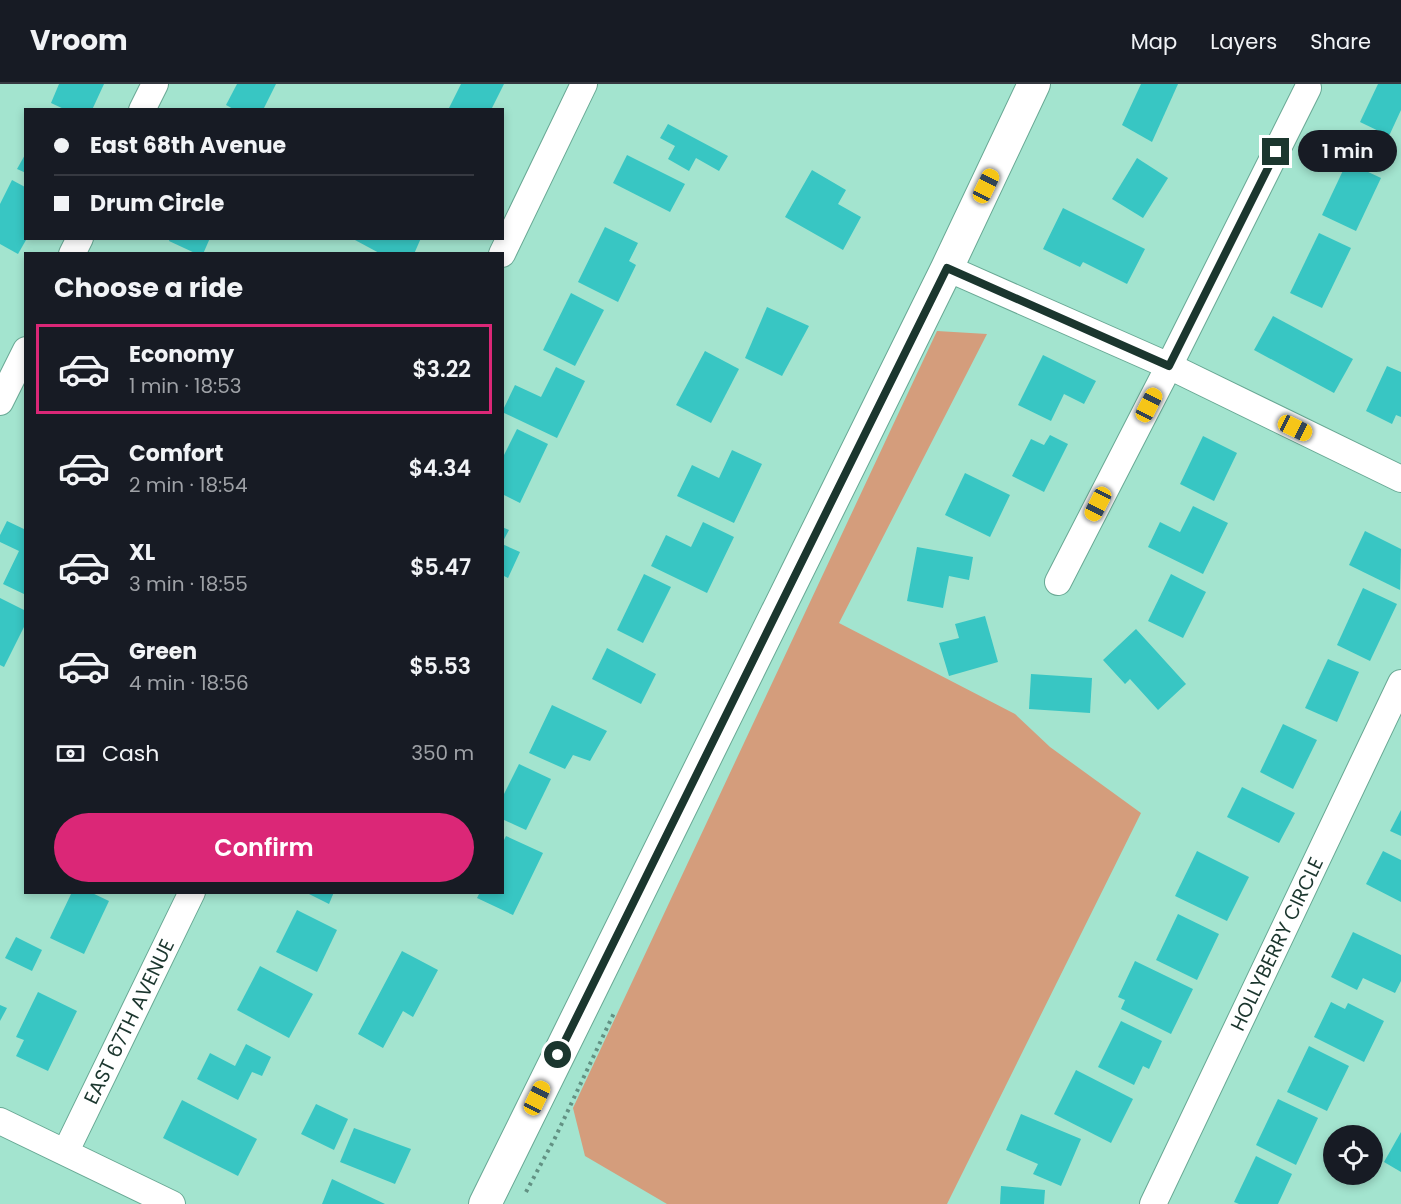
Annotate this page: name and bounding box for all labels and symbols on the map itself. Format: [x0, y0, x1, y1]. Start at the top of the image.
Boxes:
callout: 1 min [1297, 131, 1396, 173]
route end [1262, 138, 1289, 165]
car [970, 166, 1002, 206]
car [1133, 385, 1165, 425]
car [1275, 412, 1315, 444]
car [1082, 484, 1114, 524]
street label: HOLLYBERRY CIRCLE [1223, 852, 1330, 1035]
street label: EAST 67TH AVENUE [77, 934, 181, 1109]
route start [544, 1041, 571, 1068]
car [521, 1078, 553, 1118]

